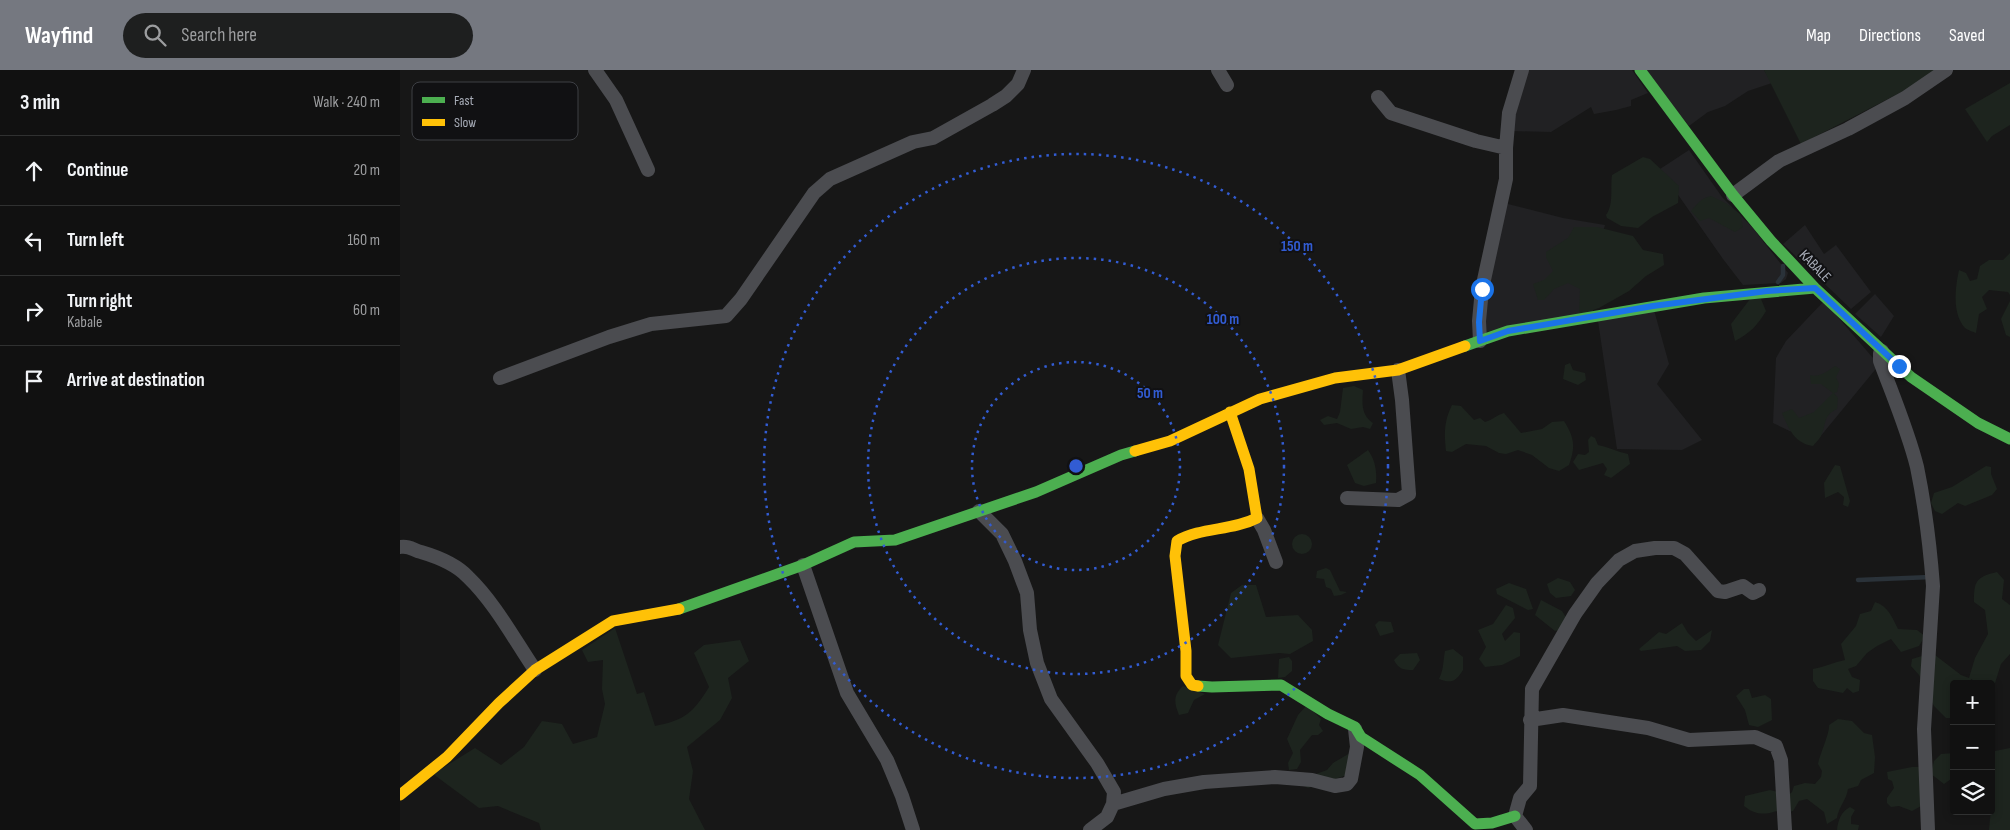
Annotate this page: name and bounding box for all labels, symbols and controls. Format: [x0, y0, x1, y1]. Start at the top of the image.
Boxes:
search box [123, 13, 473, 58]
text: Wayfind [25, 21, 93, 50]
icon: search [141, 21, 169, 49]
text: Search here [181, 24, 257, 47]
text: Map [1806, 25, 1831, 46]
text: Directions [1859, 25, 1921, 46]
text: Saved [1949, 25, 1985, 46]
legend [412, 82, 578, 140]
text: 3 min [20, 90, 60, 115]
text: Fast [454, 92, 474, 109]
text: Walk · 240 m [313, 93, 380, 112]
text: Slow [454, 114, 476, 131]
icon: ahead [20, 157, 48, 185]
text: Continue [67, 159, 128, 182]
text: 20 m [353, 161, 380, 180]
icon: left [20, 227, 48, 255]
text: Turn left [67, 229, 124, 252]
text: 160 m [347, 231, 380, 250]
text: 150 m [1281, 237, 1313, 256]
street label: KABALE [1795, 246, 1835, 286]
route start [1471, 278, 1494, 301]
text: Turn right [67, 290, 132, 313]
icon: right [20, 297, 48, 325]
text: 60 m [353, 301, 380, 320]
text: 100 m [1207, 310, 1239, 329]
text: Kabale [67, 313, 103, 332]
route end [1888, 355, 1911, 378]
icon: arrive [20, 367, 48, 395]
text: Arrive at destination [67, 369, 205, 392]
text: 50 m [1137, 384, 1163, 403]
centre of rings [1067, 457, 1085, 475]
map controls [1950, 680, 1995, 815]
button: + [1950, 680, 1995, 725]
button: − [1950, 725, 1995, 770]
button: layers [1950, 770, 1995, 815]

